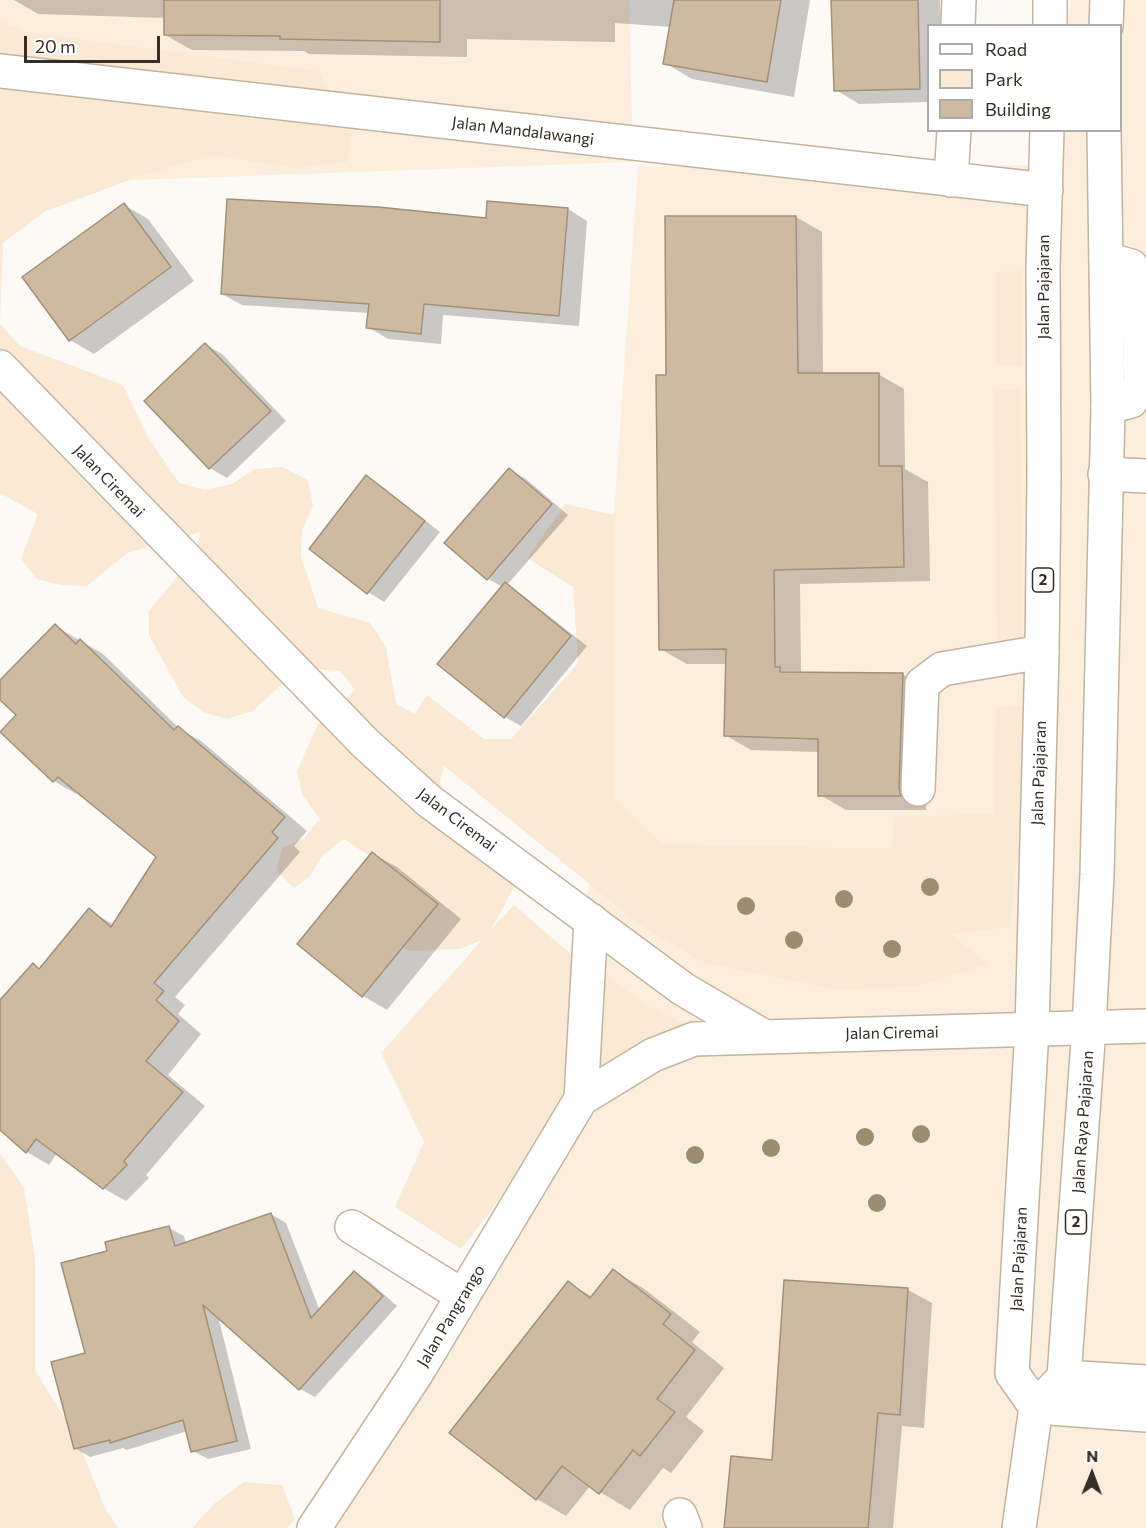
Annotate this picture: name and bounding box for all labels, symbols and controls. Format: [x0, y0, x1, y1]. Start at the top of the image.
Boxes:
scale bar [27, 24, 164, 62]
legend [927, 24, 1122, 132]
text: 20 m [35, 35, 76, 57]
text: Road [985, 38, 1027, 60]
text: Park [985, 68, 1023, 90]
text: Building [985, 98, 1051, 120]
street label: Jalan Mandalawangi [451, 113, 595, 149]
street label: Jalan Pajajaran [1034, 235, 1054, 339]
street label: Jalan Ciremai [70, 441, 148, 521]
road number: 2 [1032, 568, 1054, 592]
street label: Jalan Pajajaran [1028, 720, 1050, 826]
street label: Jalan Ciremai [414, 784, 500, 856]
street label: Jalan Ciremai [845, 1023, 939, 1043]
street label: Jalan Raya Pajajaran [1068, 1050, 1098, 1194]
street label: Jalan Pajajaran [1007, 1206, 1031, 1312]
road number: 2 [1066, 1210, 1086, 1234]
street label: Jalan Pangrango [413, 1261, 489, 1371]
north arrow [1062, 1444, 1122, 1504]
text: N [1086, 1446, 1098, 1465]

